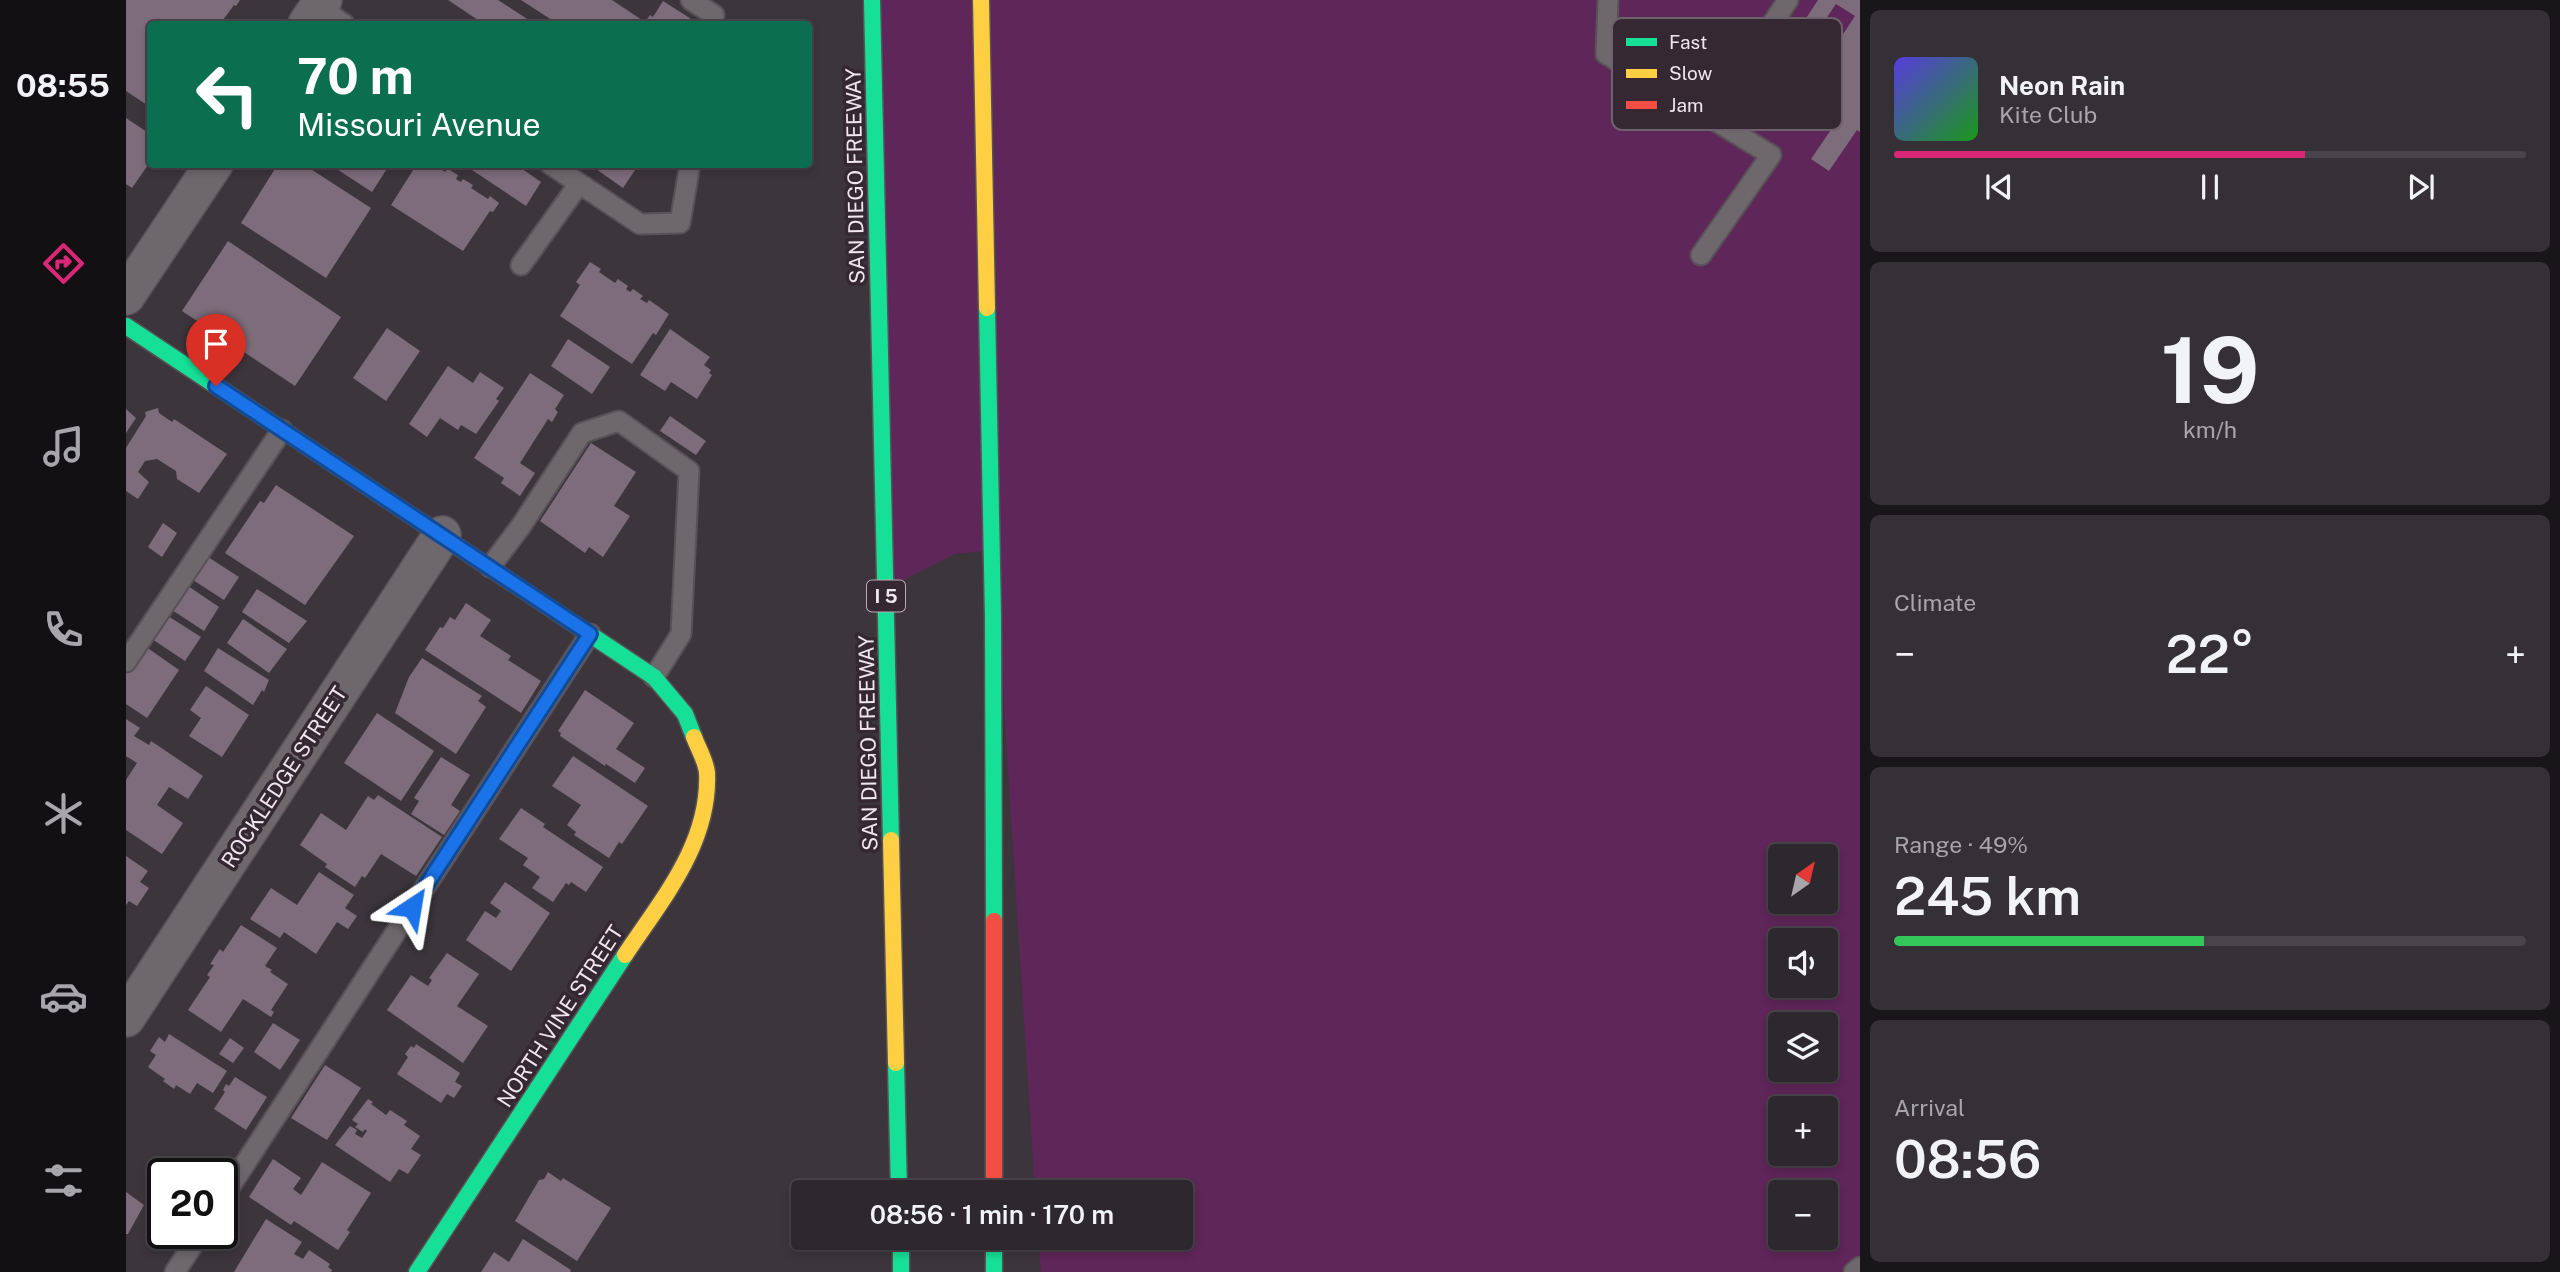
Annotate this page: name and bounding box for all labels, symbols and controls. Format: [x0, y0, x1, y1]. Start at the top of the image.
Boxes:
legend [1612, 18, 1842, 130]
text: Fast [1669, 31, 1707, 53]
text: 70 m [297, 47, 414, 105]
icon: left [182, 49, 273, 140]
text: Slow [1669, 62, 1713, 84]
text: 08:55 [16, 67, 110, 104]
street label: SAN DIEGO FREEWAY [841, 68, 869, 284]
text: Neon Rain [1999, 70, 2125, 101]
text: Jam [1669, 94, 1703, 116]
text: Kite Club [1999, 101, 2097, 128]
text: Missouri Avenue [297, 106, 541, 143]
icon: previous [1980, 168, 2018, 206]
icon: pause [2191, 168, 2229, 206]
icon: next [2402, 168, 2440, 206]
icon: directions [39, 239, 88, 288]
pin [186, 314, 246, 386]
text: 19 [2161, 317, 2259, 423]
icon: arrive [197, 325, 235, 363]
text: km/h [2183, 416, 2237, 443]
icon: music [39, 422, 88, 471]
road number: I 5 [867, 580, 905, 611]
text: Climate [1894, 589, 1976, 616]
icon: phone [39, 605, 88, 654]
text: 22° [2166, 624, 2254, 685]
text: − [1894, 632, 1915, 677]
text: + [2505, 632, 2526, 677]
street label: SAN DIEGO FREEWAY [854, 635, 882, 851]
street label: ROCKLEDGE STREET [216, 682, 352, 872]
icon: climate [39, 789, 88, 838]
text: Range · 49% [1894, 831, 2028, 858]
north arrow [1768, 844, 1838, 914]
map controls [1768, 844, 1838, 1250]
text: 245 km [1894, 866, 2081, 927]
position arrow [375, 870, 449, 944]
street label: NORTH VINE STREET [492, 920, 628, 1112]
button: sound [1768, 928, 1838, 998]
icon: car [39, 972, 88, 1021]
button: layers [1768, 1012, 1838, 1082]
text: Arrival [1894, 1094, 1965, 1121]
button: + [1768, 1096, 1838, 1166]
text: 08:56 [1894, 1129, 2042, 1190]
icon: filters [39, 1156, 88, 1205]
speed limit sign: 20 [147, 1158, 238, 1249]
button: − [1768, 1180, 1838, 1250]
text: 08:56 · 1 min · 170 m [870, 1199, 1114, 1230]

